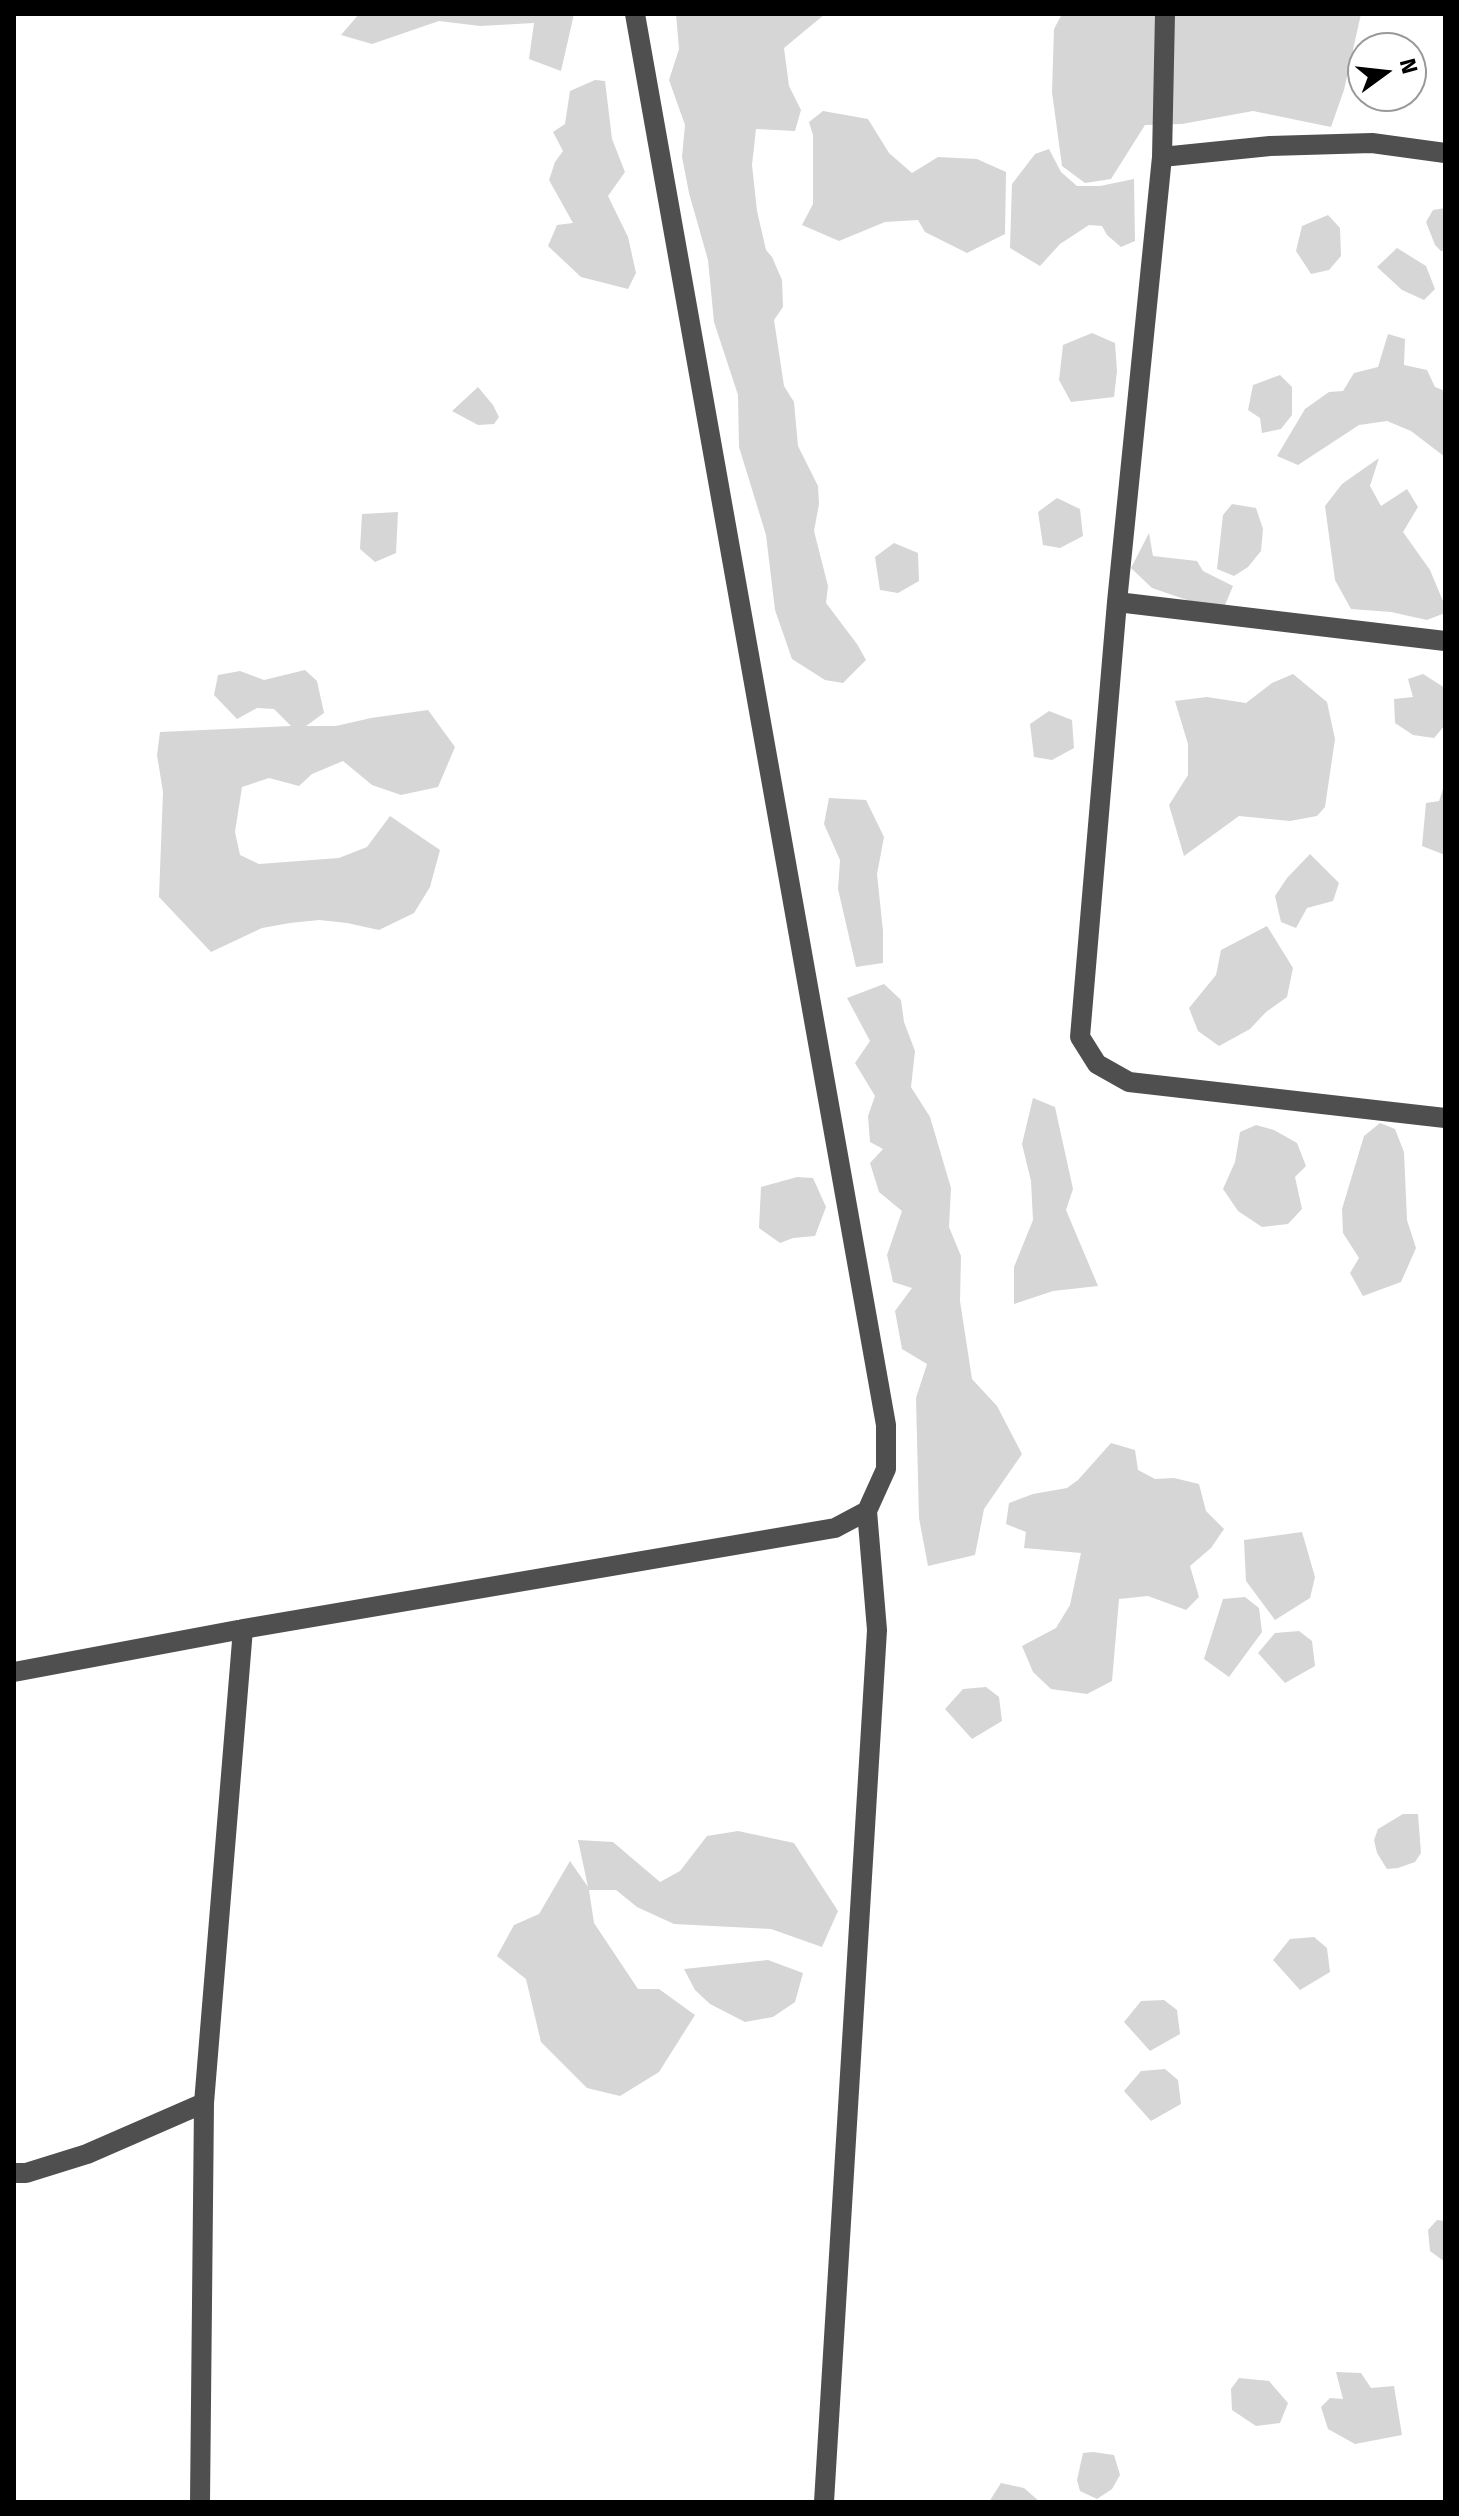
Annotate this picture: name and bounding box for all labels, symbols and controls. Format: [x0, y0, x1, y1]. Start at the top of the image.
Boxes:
north arrow [1347, 32, 1427, 112]
text: N [1394, 56, 1424, 77]

